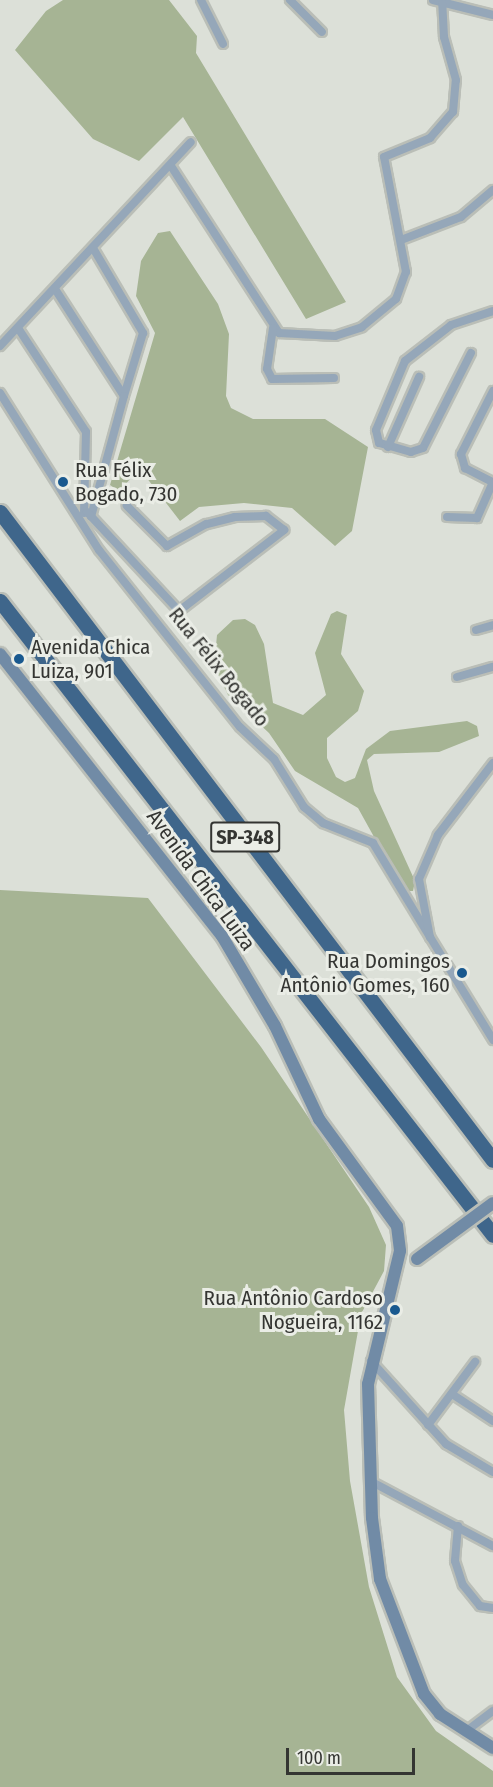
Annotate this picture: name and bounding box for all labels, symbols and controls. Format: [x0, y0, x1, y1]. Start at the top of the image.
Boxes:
place label: Rua Félix Bogado, 730 [75, 457, 177, 507]
marker: Rua Félix Bogado, 730 [56, 475, 70, 489]
street label: Rua Félix Bogado [163, 602, 275, 732]
place label: Avenida Chica Luiza, 901 [31, 634, 150, 684]
marker: Avenida Chica Luiza, 901 [12, 652, 26, 666]
street label: Avenida Chica Luiza [141, 805, 261, 955]
road number: SP-348 [209, 820, 281, 854]
place label: Rua Domingos Antônio Gomes, 160 [281, 948, 450, 998]
marker: Rua Domingos Antônio Gomes, 160 [455, 966, 469, 980]
place label: Rua Antônio Cardoso Nogueira, 1162 [203, 1285, 383, 1335]
marker: Rua Antônio Cardoso Nogueira, 1162 [388, 1303, 402, 1317]
scale bar [289, 1736, 418, 1774]
text: 100 m [297, 1747, 341, 1769]

